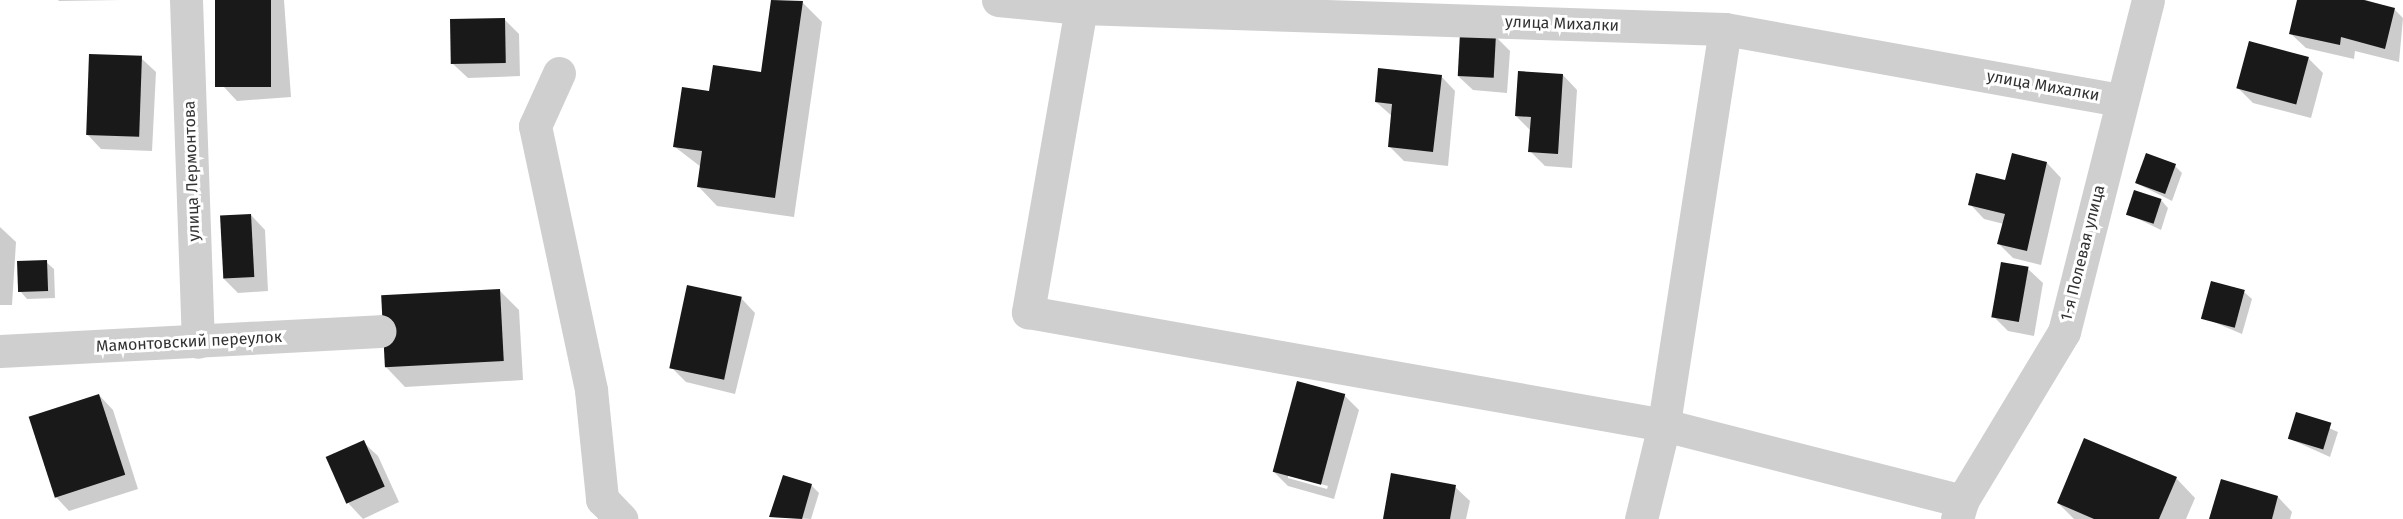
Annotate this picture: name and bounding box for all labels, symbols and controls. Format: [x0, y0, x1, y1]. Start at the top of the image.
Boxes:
street label: улица Михалки [1505, 12, 1619, 36]
street label: улица Михалки [1985, 67, 2101, 105]
street label: улица Лермонтова [180, 100, 204, 242]
street label: 1-я Полевая улица [2057, 183, 2109, 323]
street label: Мамонтовский переулок [96, 328, 282, 356]

